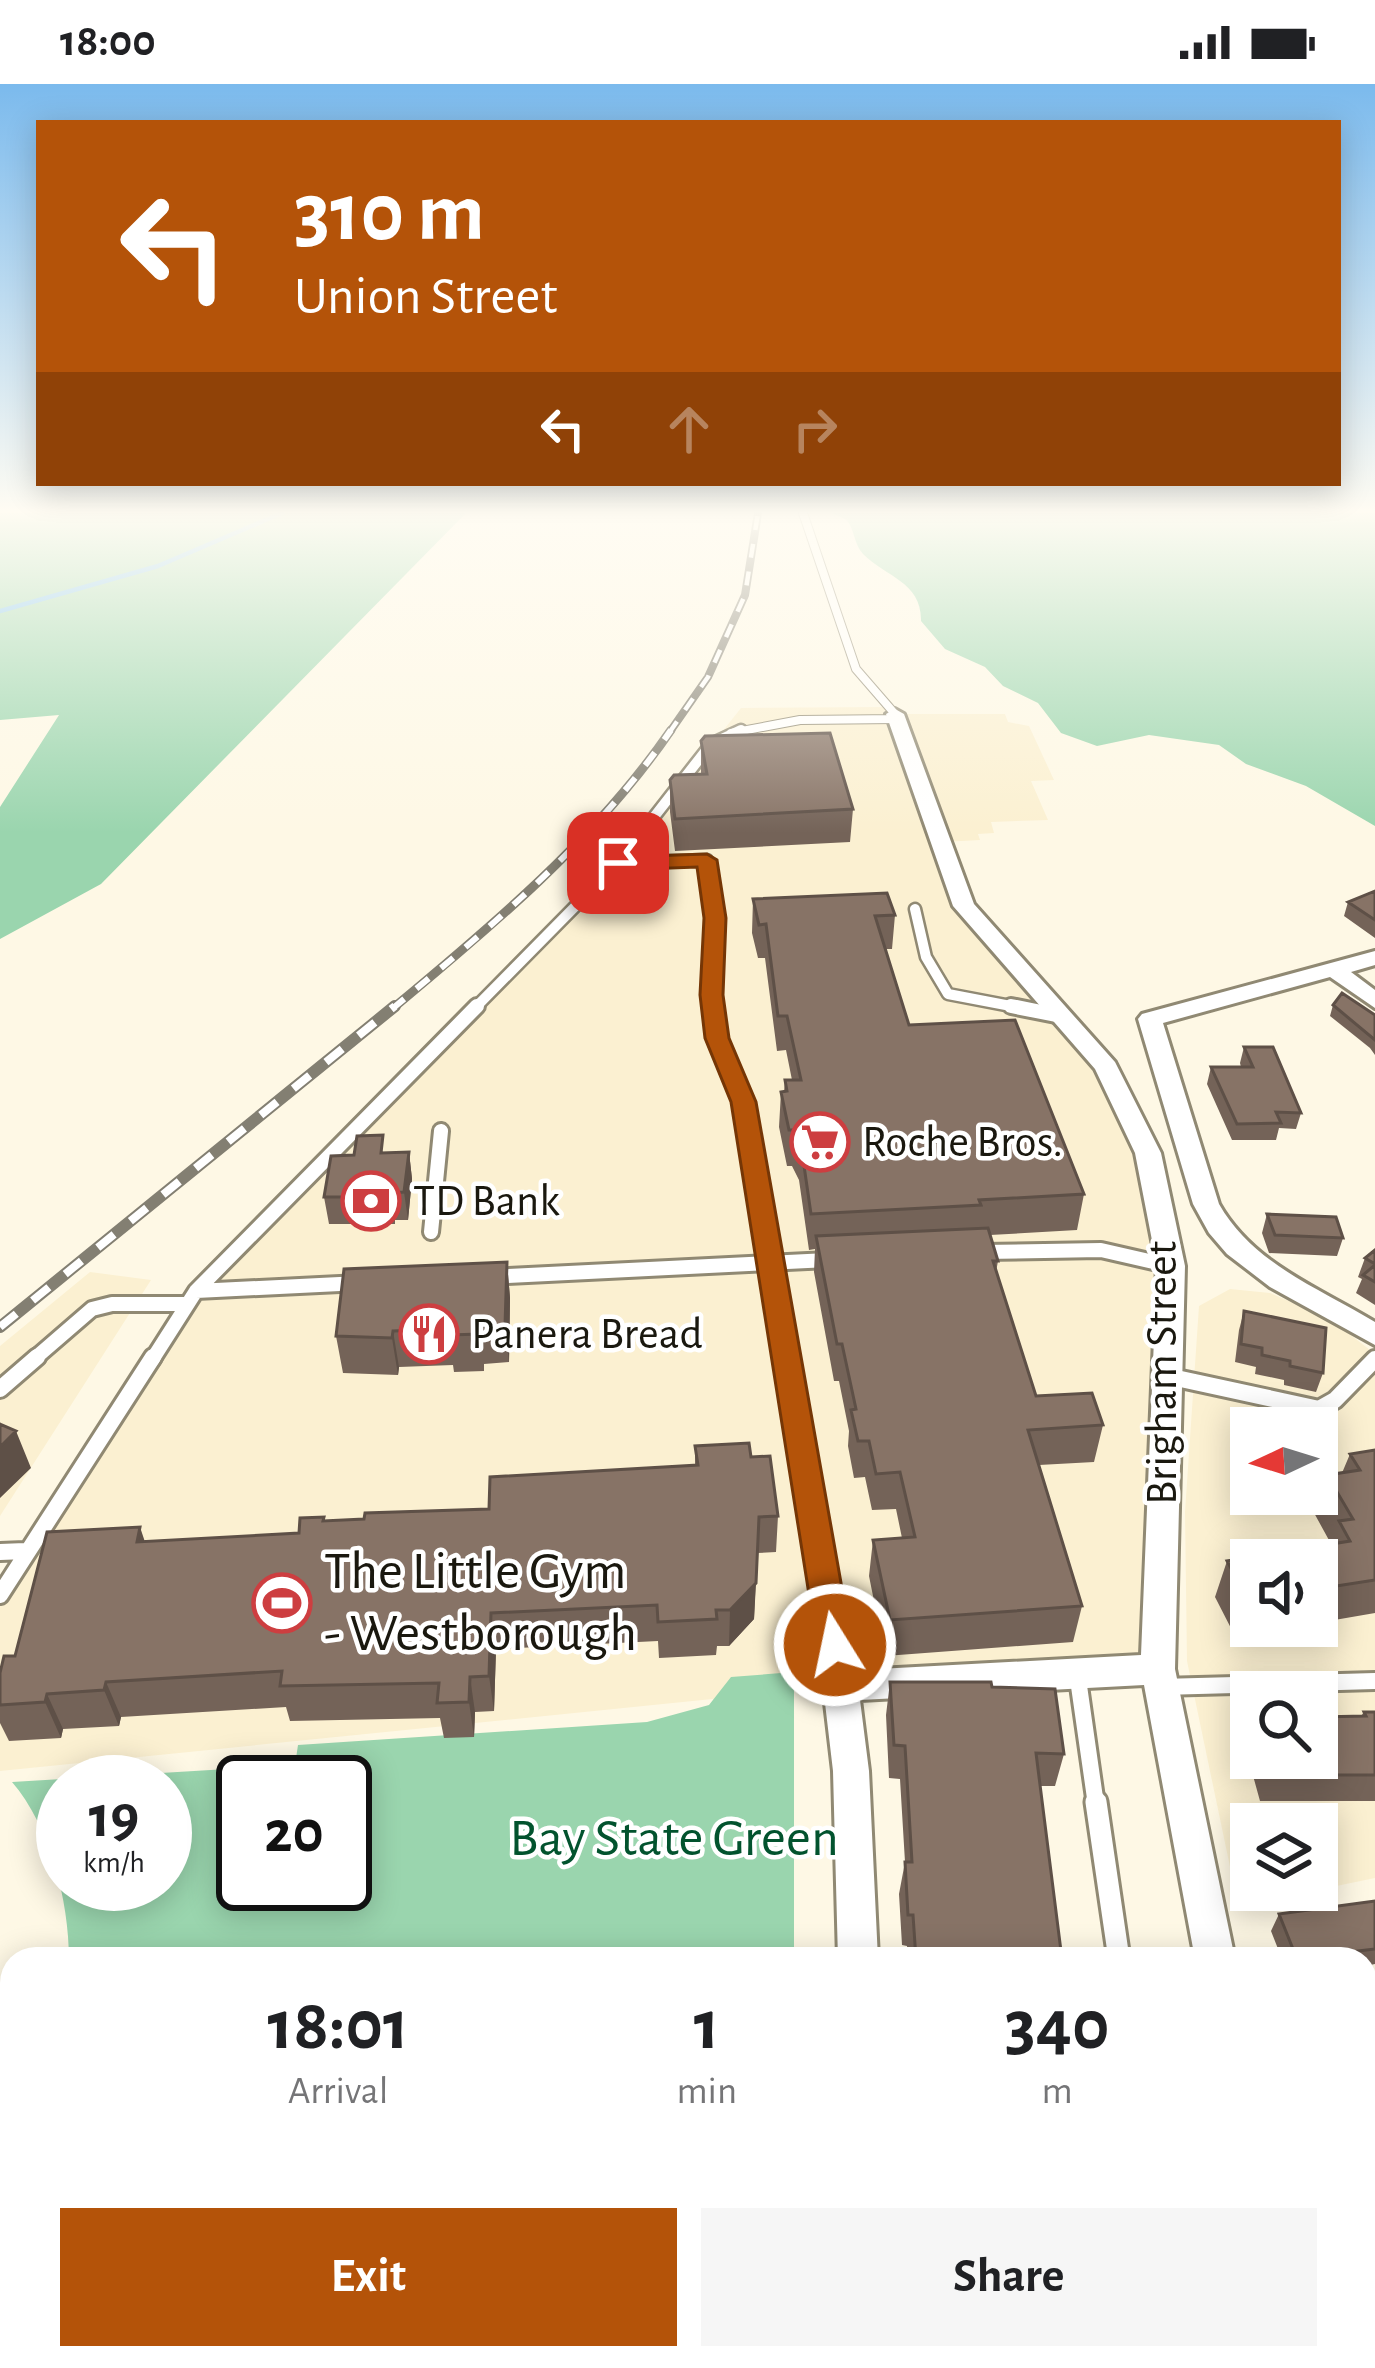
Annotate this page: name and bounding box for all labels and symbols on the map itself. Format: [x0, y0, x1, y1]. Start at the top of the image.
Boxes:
pin [567, 812, 669, 914]
supermarket icon: Roche Bros. [789, 1111, 851, 1173]
place label: Roche Bros. [862, 1120, 1063, 1165]
bank icon: TD Bank [340, 1170, 402, 1232]
place label: TD Bank [413, 1179, 560, 1224]
street label: Brigham Street [1140, 1241, 1185, 1505]
restaurant icon: Panera Bread [398, 1303, 460, 1365]
place label: Panera Bread [471, 1312, 703, 1357]
north arrow [1230, 1407, 1338, 1515]
place label: The Little Gym - Westborough [324, 1545, 637, 1661]
sports icon: The Little Gym - Westborough [251, 1572, 313, 1634]
position arrow [772, 1582, 898, 1708]
speed limit sign: 20 [216, 1755, 372, 1911]
park label: Bay State Green [509, 1812, 839, 1866]

